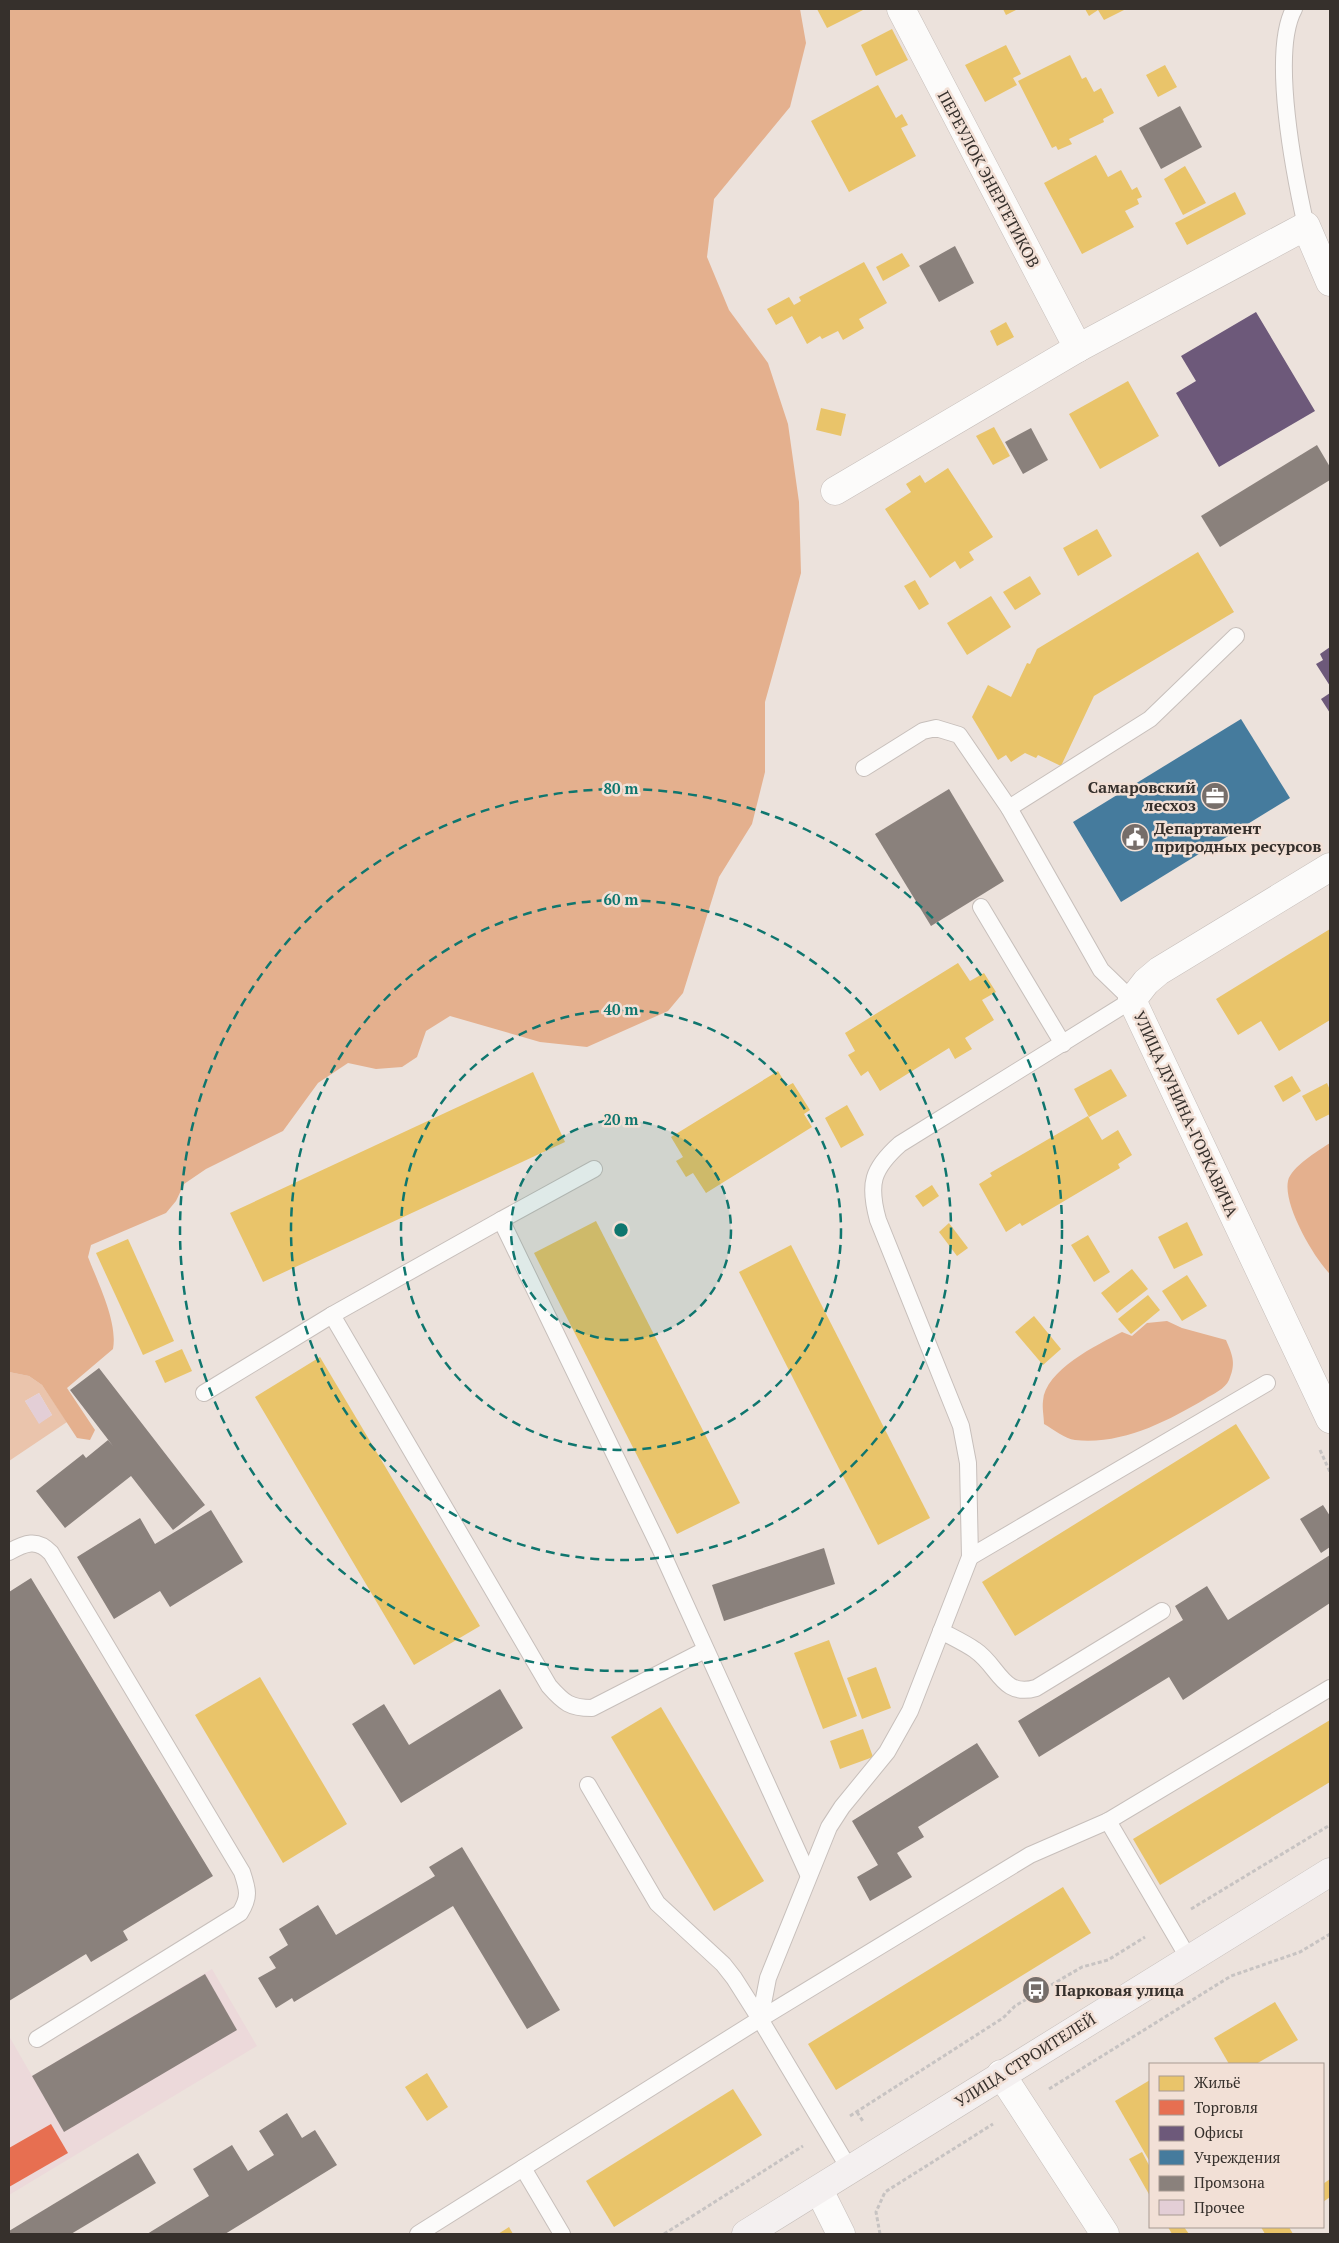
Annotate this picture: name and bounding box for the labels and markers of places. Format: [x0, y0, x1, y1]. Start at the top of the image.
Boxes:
place label: Самаровский лесхоз [1088, 776, 1196, 816]
office icon: Самаровский лесхоз [1200, 781, 1230, 811]
place label: Департамент природных ресурсов [1154, 817, 1321, 857]
public building icon: Департамент природных ресурсов [1120, 822, 1150, 852]
centre of rings [612, 1221, 630, 1239]
bus stop icon: Парковая улица [1021, 1975, 1051, 2005]
place label: Парковая улица [1055, 1979, 1184, 2001]

